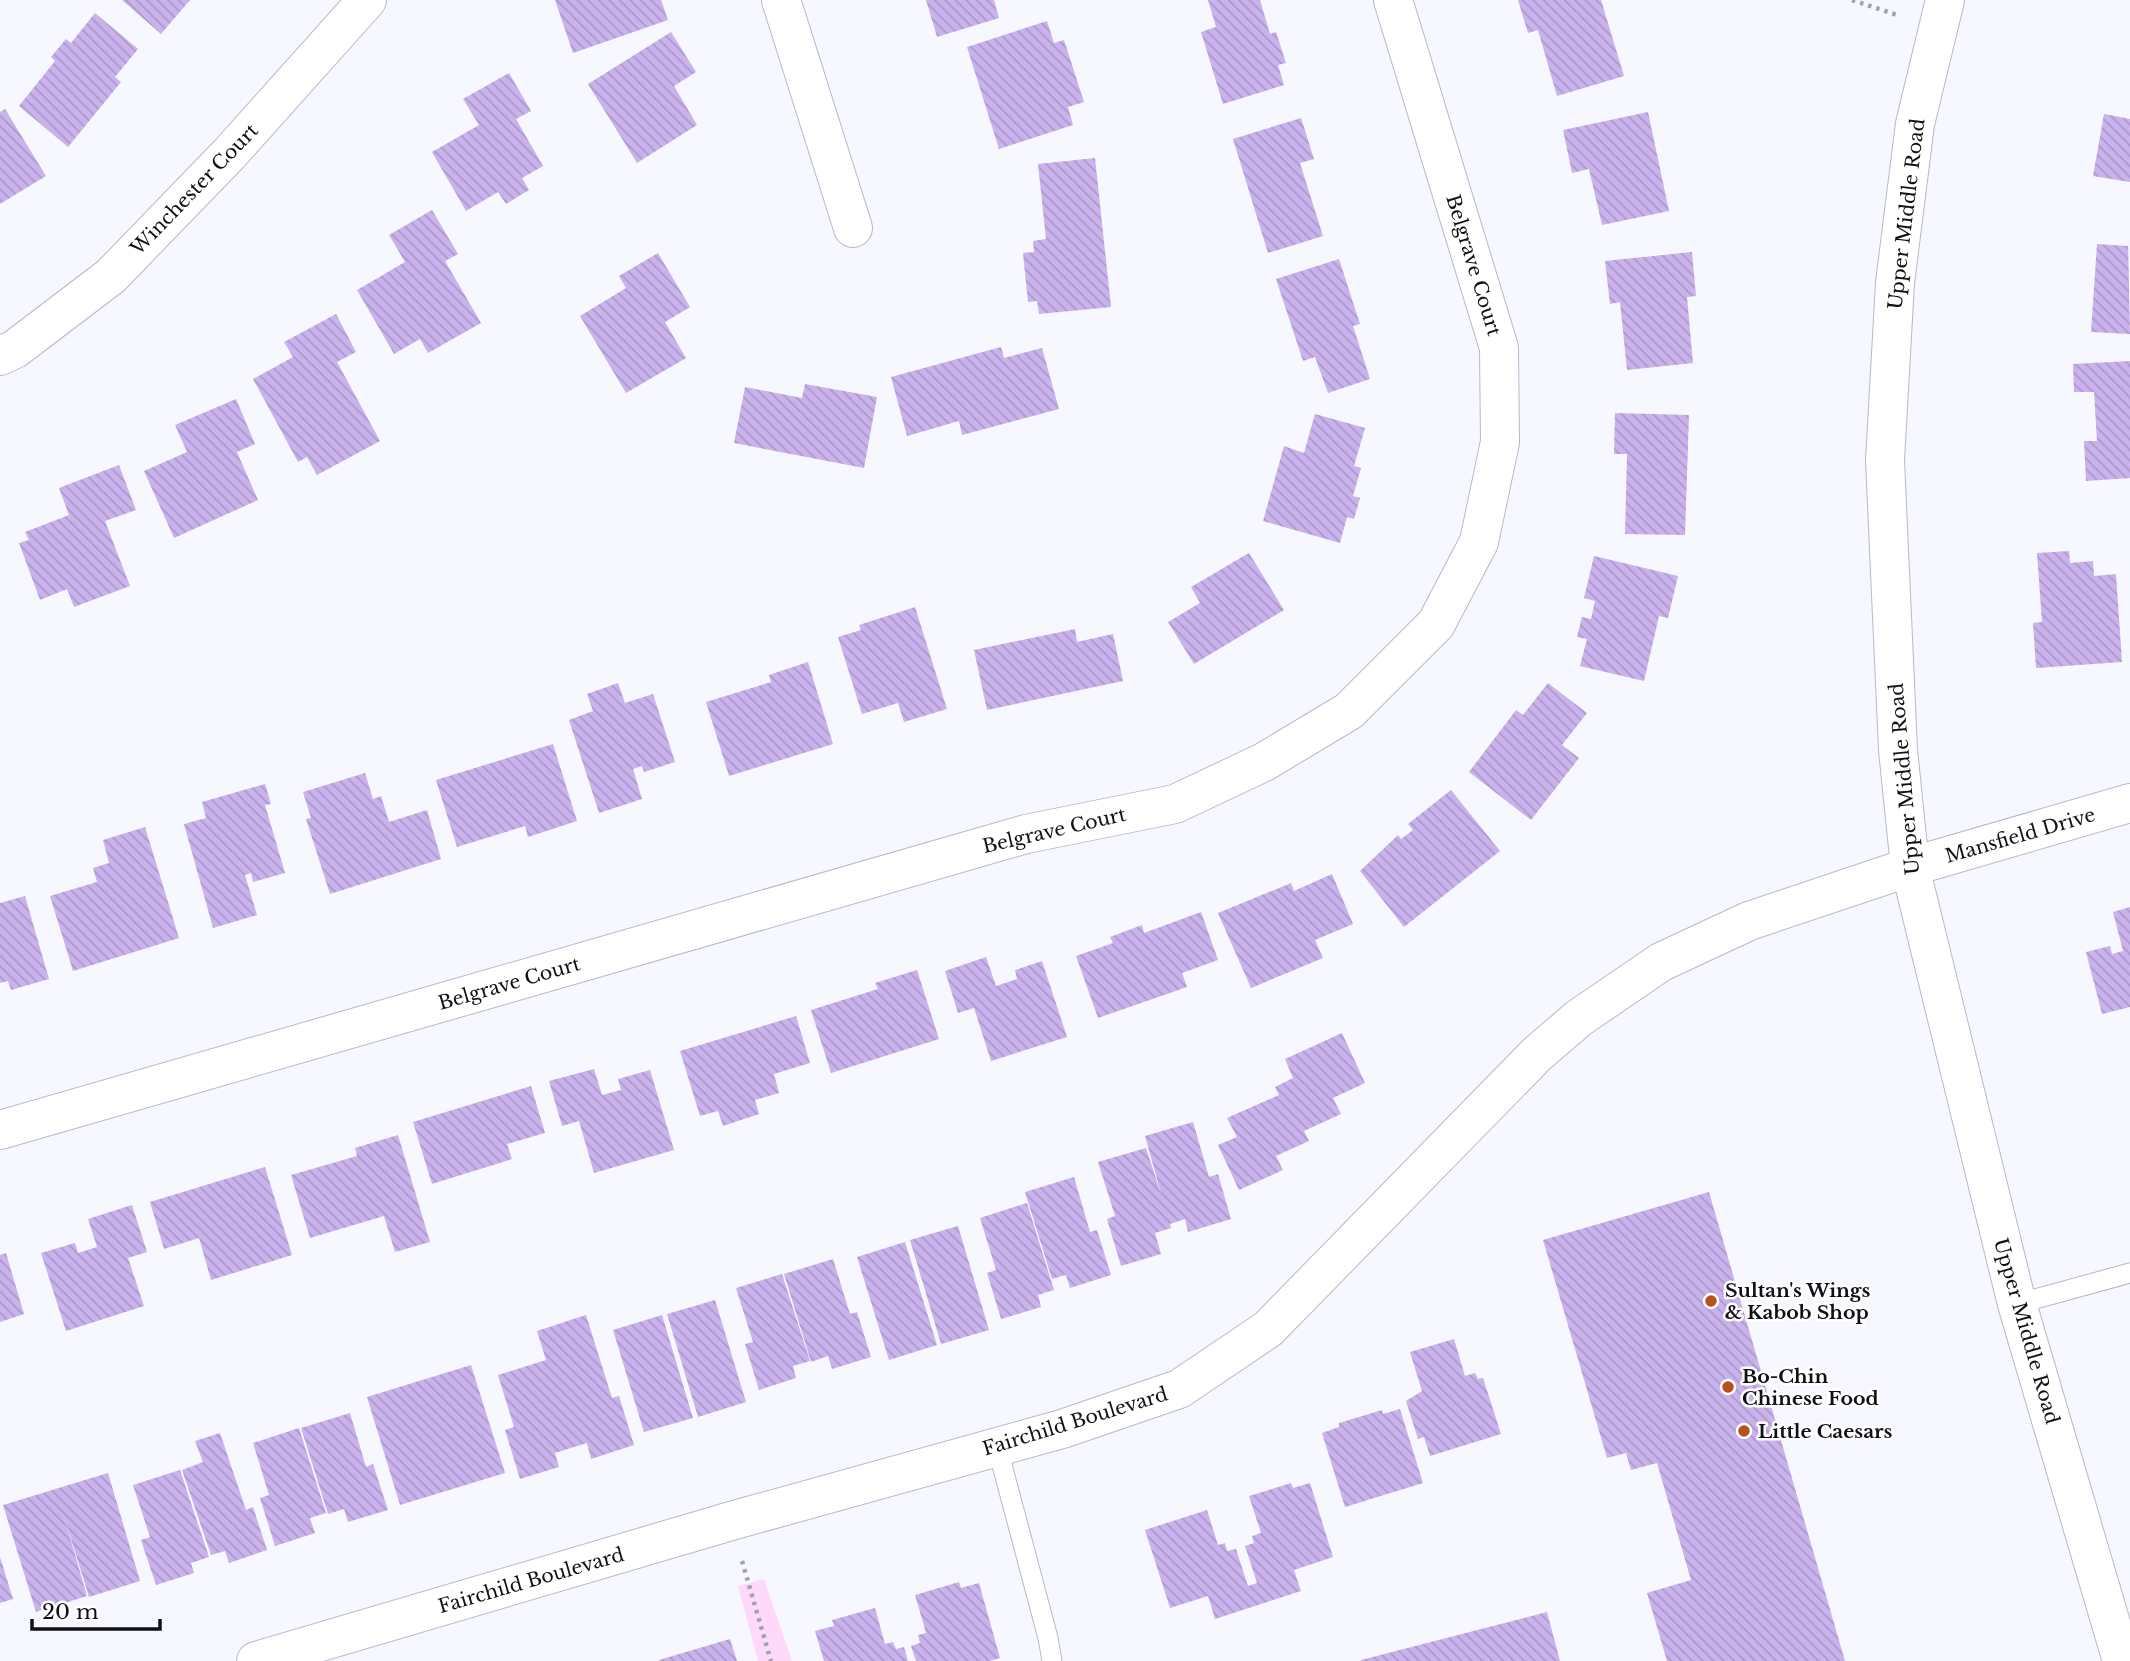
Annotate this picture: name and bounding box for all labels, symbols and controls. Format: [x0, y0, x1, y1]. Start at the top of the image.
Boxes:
street label: Upper Middle Road [1883, 117, 1930, 311]
street label: Winchester Court [125, 118, 263, 260]
street label: Belgrave Court [1441, 192, 1506, 339]
street label: Upper Middle Road [1885, 682, 1924, 876]
street label: Belgrave Court [980, 803, 1129, 858]
street label: Mansfield Drive [1942, 803, 2098, 868]
street label: Belgrave Court [436, 952, 583, 1015]
street label: Upper Middle Road [1989, 1235, 2064, 1427]
place label: Sultan's Wings & Kabob Shop [1725, 1279, 1870, 1324]
marker: Sultan's Wings & Kabob Shop [1703, 1293, 1719, 1309]
place label: Bo-Chin Chinese Food [1742, 1365, 1879, 1410]
marker: Bo-Chin Chinese Food [1720, 1379, 1736, 1395]
street label: Fairchild Boulevard [980, 1382, 1171, 1461]
place label: Little Caesars [1758, 1420, 1893, 1443]
marker: Little Caesars [1736, 1423, 1752, 1439]
street label: Fairchild Boulevard [436, 1543, 627, 1618]
scale bar [32, 1588, 159, 1632]
text: 20 m [42, 1599, 99, 1625]

